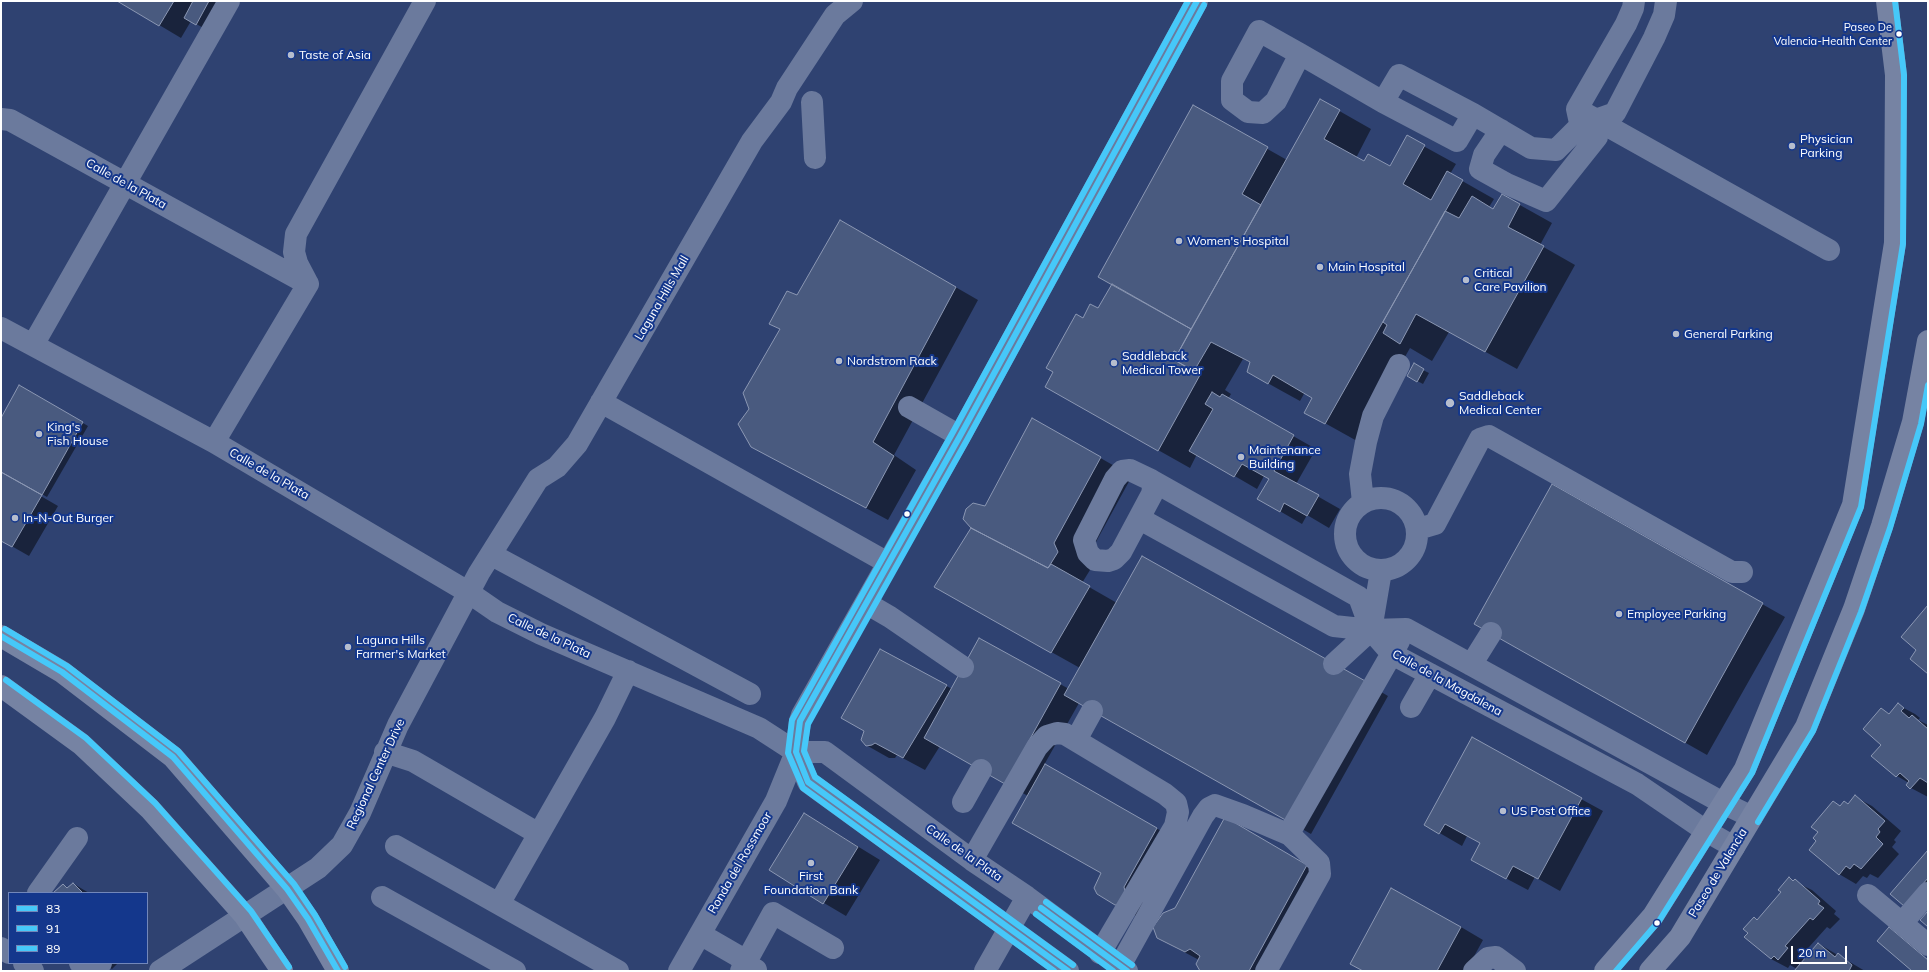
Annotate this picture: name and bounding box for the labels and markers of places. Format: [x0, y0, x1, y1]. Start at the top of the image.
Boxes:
place label: Paseo De Valencia-Health Center [1774, 21, 1892, 47]
marker: Paseo De Valencia-Health Center [1894, 29, 1904, 39]
place label: Taste of Asia [299, 48, 371, 62]
marker: Taste of Asia [286, 50, 296, 60]
place label: Physician Parking [1800, 132, 1853, 160]
marker: Physician Parking [1787, 141, 1797, 151]
place label: Women's Hospital [1187, 234, 1289, 248]
marker: Women's Hospital [1174, 236, 1184, 246]
place label: Main Hospital [1328, 260, 1405, 274]
marker: Main Hospital [1315, 262, 1325, 272]
place label: Critical Care Pavilion [1474, 266, 1547, 294]
marker: Critical Care Pavilion [1461, 275, 1471, 285]
place label: General Parking [1684, 327, 1773, 341]
marker: General Parking [1671, 329, 1681, 339]
place label: Saddleback Medical Tower [1122, 349, 1202, 377]
place label: Nordstrom Rack [847, 354, 937, 368]
marker: Nordstrom Rack [834, 356, 844, 366]
marker: Saddleback Medical Tower [1109, 358, 1119, 368]
place label: Saddleback Medical Center [1459, 389, 1541, 417]
marker: Saddleback Medical Center [1444, 397, 1456, 409]
place label: King's Fish House [47, 420, 108, 448]
marker: King's Fish House [34, 429, 44, 439]
place label: Maintenance Building [1249, 443, 1321, 471]
marker: Maintenance Building [1236, 452, 1246, 462]
unlabelled marker [902, 509, 912, 519]
place label: In-N-Out Burger [23, 511, 113, 525]
marker: In-N-Out Burger [10, 513, 20, 523]
place label: Employee Parking [1627, 607, 1726, 621]
marker: Employee Parking [1614, 609, 1624, 619]
place label: Laguna Hills Farmer's Market [356, 633, 446, 661]
marker: Laguna Hills Farmer's Market [343, 642, 353, 652]
place label: US Post Office [1511, 804, 1590, 818]
marker: US Post Office [1498, 806, 1508, 816]
marker: First Foundation Bank [806, 858, 816, 868]
place label: First Foundation Bank [764, 869, 858, 897]
unlabelled marker [1652, 918, 1662, 928]

